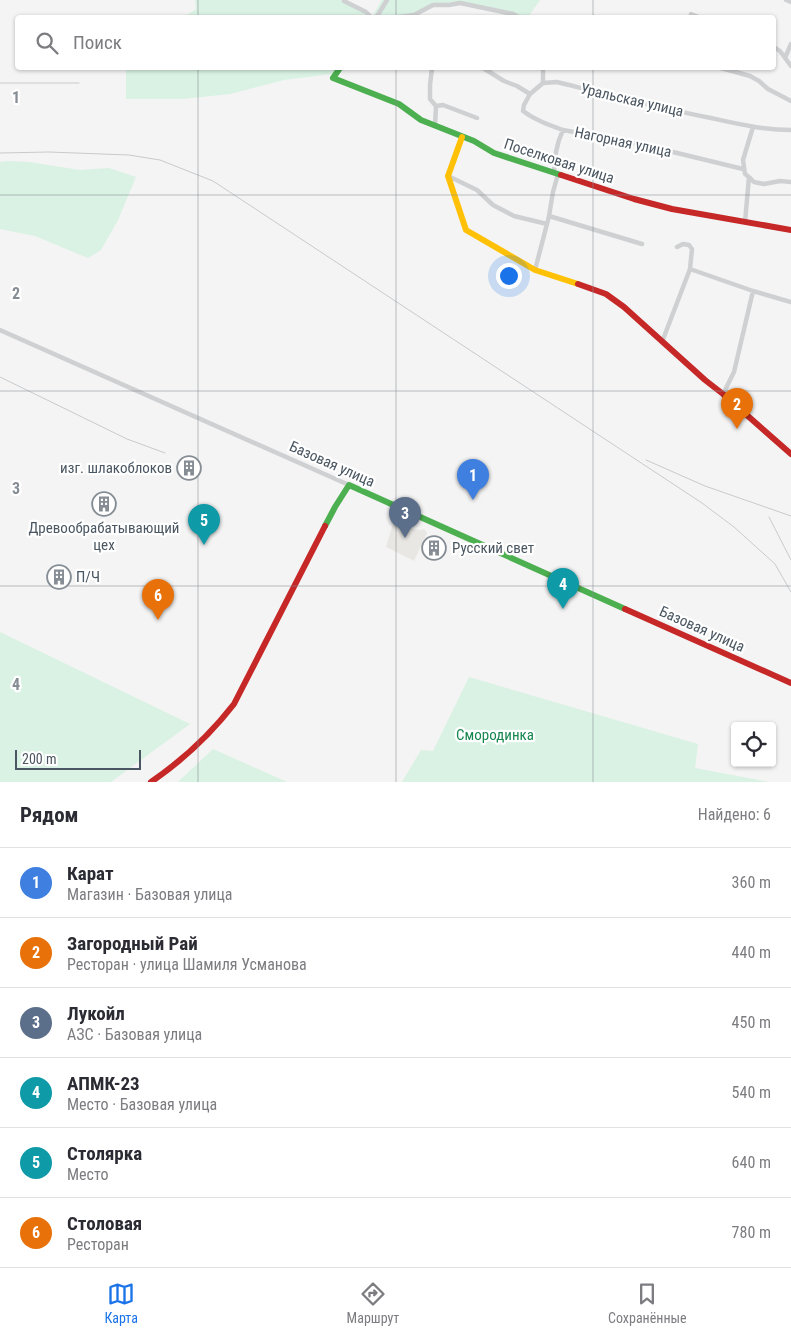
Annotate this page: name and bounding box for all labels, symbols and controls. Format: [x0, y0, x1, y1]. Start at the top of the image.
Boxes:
search box [15, 15, 776, 70]
icon: search [33, 29, 61, 57]
text: Поиск [73, 31, 122, 54]
street label: Уральская улица [579, 79, 685, 121]
text: 1 [12, 88, 20, 107]
street label: Нагорная улица [573, 123, 673, 161]
street label: Поселковая улица [502, 135, 616, 187]
your location [496, 263, 522, 289]
text: 2 [12, 284, 20, 303]
pin: 2 [721, 388, 753, 429]
street label: Базовая улица [287, 437, 377, 491]
building icon: изг. шлакоблоков [176, 455, 202, 481]
place label: изг. шлакоблоков [60, 459, 172, 477]
pin: 1 [457, 459, 489, 500]
text: 3 [12, 479, 20, 498]
building icon: Древообрабатывающий цех [91, 491, 117, 517]
pin: 3 [389, 497, 421, 538]
pin: 5 [188, 504, 220, 545]
place label: Древообрабатывающий цех [28, 519, 180, 554]
building icon: Русский свет [421, 535, 447, 561]
place label: Русский свет [452, 539, 534, 557]
building icon: П/Ч [46, 564, 72, 590]
place label: П/Ч [76, 568, 100, 586]
pin: 4 [547, 568, 579, 609]
pin: 6 [142, 579, 174, 620]
street label: Базовая улица [657, 602, 747, 656]
text: 4 [12, 675, 20, 694]
map controls [731, 722, 776, 767]
button: locate [731, 722, 776, 767]
park label: Смородинка [456, 726, 534, 744]
scale bar [15, 747, 141, 770]
text: 200 m [22, 751, 57, 767]
text: Рядом [20, 803, 79, 827]
text: Найдено: 6 [698, 805, 771, 824]
text: Карат [67, 862, 114, 885]
text: 1 [32, 873, 40, 892]
text: 360 m [732, 873, 771, 892]
text: Магазин · Базовая улица [67, 885, 233, 904]
text: Загородный Рай [67, 932, 198, 955]
text: 2 [32, 943, 40, 962]
text: 440 m [732, 943, 771, 962]
text: Ресторан · улица Шамиля Усманова [67, 955, 307, 974]
text: Лукойл [67, 1002, 125, 1025]
text: 3 [32, 1013, 40, 1032]
text: 450 m [732, 1013, 771, 1032]
text: АЗС · Базовая улица [67, 1025, 202, 1044]
text: АПМК-23 [67, 1072, 140, 1095]
text: 4 [32, 1083, 40, 1102]
text: 540 m [732, 1083, 771, 1102]
text: Место · Базовая улица [67, 1095, 217, 1114]
text: Столярка [67, 1142, 142, 1165]
text: 5 [32, 1153, 40, 1172]
text: 640 m [732, 1153, 771, 1172]
text: Место [67, 1165, 108, 1184]
text: Столовая [67, 1212, 142, 1235]
text: 6 [32, 1223, 40, 1242]
text: 780 m [732, 1223, 771, 1242]
text: Ресторан [67, 1235, 129, 1254]
tab: Карта [104, 1280, 138, 1326]
tab: Маршрут [347, 1280, 399, 1326]
tab: Сохранённые [608, 1280, 687, 1326]

